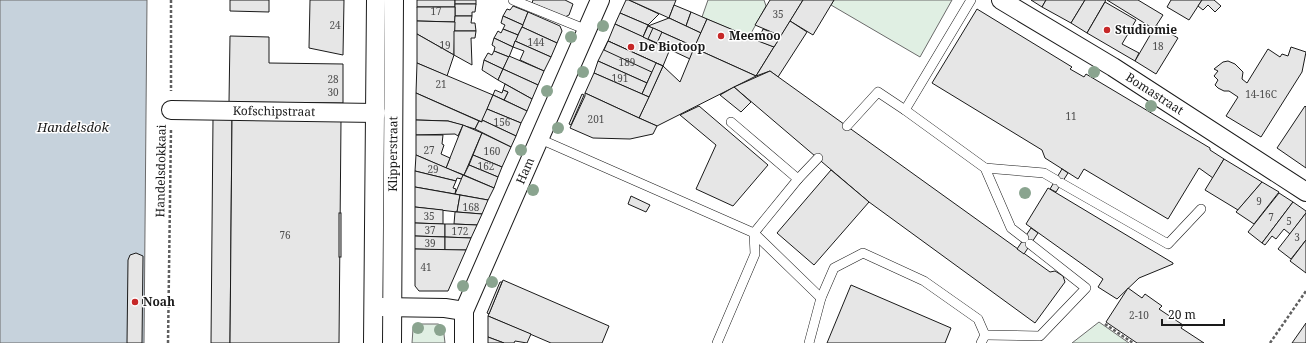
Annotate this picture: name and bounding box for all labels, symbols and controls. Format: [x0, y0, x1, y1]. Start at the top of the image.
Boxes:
house number: 17 [430, 4, 442, 18]
house number: 35 [772, 7, 784, 21]
house number: 24 [329, 18, 341, 32]
place label: Studiomie [1115, 21, 1177, 38]
marker: Studiomie [1102, 25, 1112, 35]
place label: Meemoo [729, 27, 781, 44]
marker: Meemoo [716, 31, 726, 41]
house number: 144 [528, 35, 545, 49]
house number: 19 [439, 38, 451, 52]
place label: De Biotoop [639, 38, 705, 55]
house number: 18 [1152, 39, 1164, 53]
marker: De Biotoop [626, 42, 636, 52]
house number: 189 [619, 55, 635, 69]
street label: Bomastraat [1123, 68, 1187, 118]
house number: 191 [612, 71, 628, 85]
house number: 28 [327, 72, 339, 86]
house number: 21 [435, 77, 447, 91]
house number: 30 [327, 85, 339, 99]
house number: 14-16C [1245, 87, 1277, 101]
street label: Kofschipstraat [233, 102, 315, 120]
house number: 11 [1065, 109, 1077, 123]
house number: 201 [588, 112, 604, 126]
house number: 156 [494, 115, 511, 129]
street label: Klipperstraat [384, 116, 401, 192]
water label: Handelsdok [36, 118, 110, 136]
street label: Handelsdokkaai [151, 124, 170, 217]
house number: 27 [423, 143, 435, 157]
house number: 160 [484, 144, 501, 158]
street label: Ham [512, 155, 538, 187]
house number: 162 [478, 159, 494, 173]
house number: 29 [427, 162, 439, 176]
house number: 9 [1256, 194, 1262, 208]
house number: 168 [463, 200, 480, 214]
house number: 35 [423, 209, 435, 223]
house number: 7 [1268, 210, 1274, 224]
house number: 5 [1286, 214, 1292, 228]
house number: 37 [424, 223, 436, 237]
house number: 172 [452, 224, 468, 238]
house number: 76 [279, 228, 291, 242]
house number: 3 [1294, 230, 1300, 244]
house number: 39 [424, 236, 436, 250]
house number: 41 [420, 260, 432, 274]
place label: Noah [143, 293, 175, 310]
marker: Noah [130, 297, 140, 307]
scale bar [1162, 301, 1224, 327]
text: 20 m [1168, 306, 1196, 323]
house number: 2-10 [1129, 308, 1149, 322]

